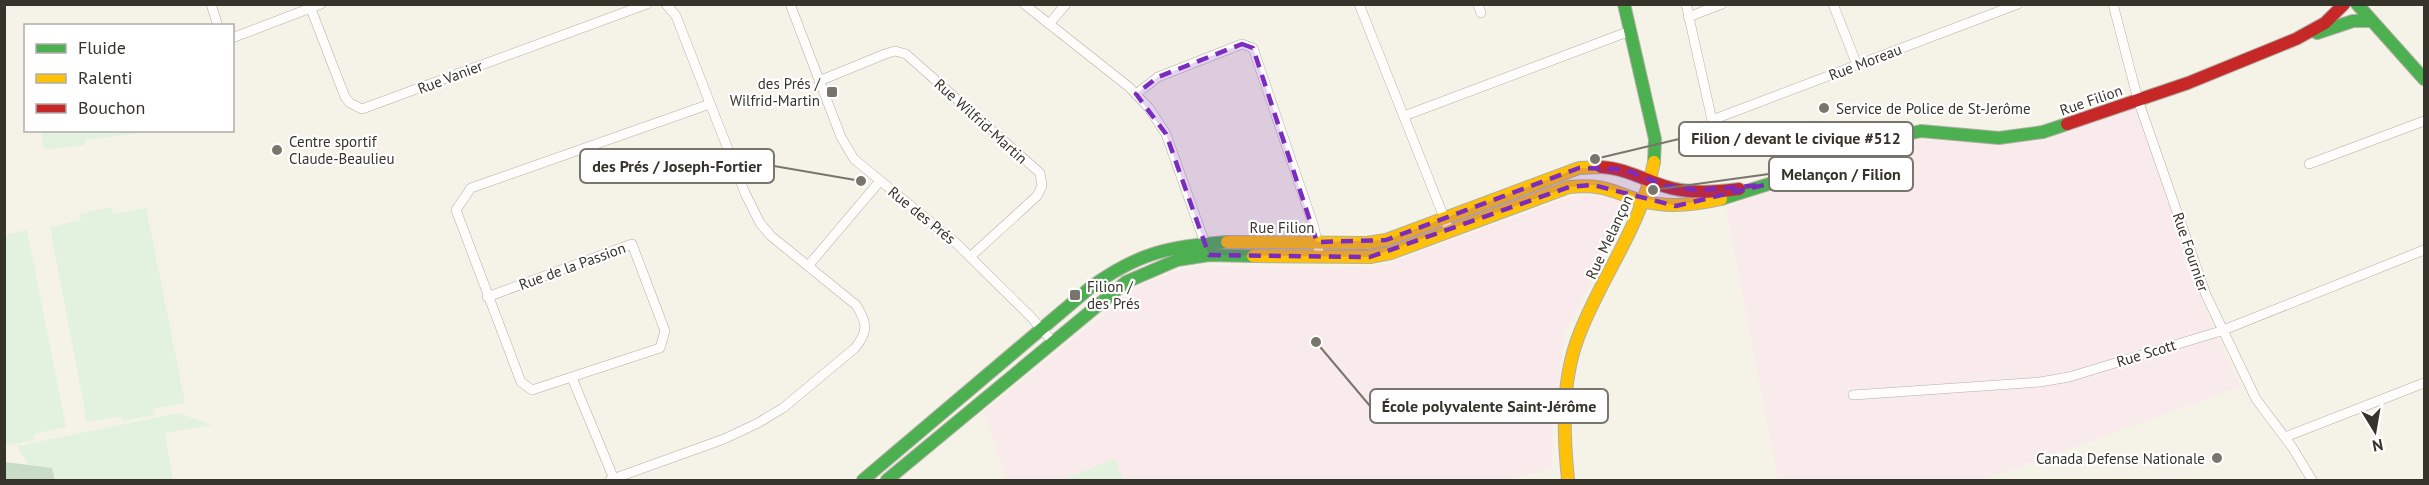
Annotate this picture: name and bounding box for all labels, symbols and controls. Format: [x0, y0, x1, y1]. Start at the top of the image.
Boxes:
legend [24, 24, 234, 132]
text: Fluide [78, 36, 126, 59]
street label: Rue Moreau [1826, 39, 1904, 85]
street label: Rue Vanier [415, 56, 485, 98]
text: Ralenti [78, 66, 133, 89]
place label: des Prés / Wilfrid-Martin [730, 74, 821, 110]
street label: Rue Wilfrid-Martin [931, 74, 1031, 168]
street label: Rue Filion [2057, 80, 2125, 120]
marker: des Prés / Wilfrid-Martin [825, 85, 839, 99]
text: Bouchon [78, 96, 145, 119]
place label: Service de Police de St-Jerôme [1836, 99, 2031, 118]
marker: Service de Police de St-Jerôme [1817, 101, 1831, 115]
callout: Filion / devant le civique #512 [1679, 122, 1913, 156]
text: Filion / devant le civique #512 [1691, 128, 1901, 148]
place label: Centre sportif Claude-Beaulieu [289, 132, 395, 168]
marker: Centre sportif Claude-Beaulieu [270, 143, 284, 157]
callout: des Prés / Joseph-Fortier [580, 149, 774, 183]
text: des Prés / Joseph-Fortier [592, 156, 762, 176]
callout: Melançon / Filion [1769, 157, 1913, 191]
text: Melançon / Filion [1781, 164, 1901, 184]
street label: Rue des Prés [884, 182, 960, 248]
street label: Rue Melançon [1581, 192, 1637, 282]
street label: Rue Fournier [2169, 210, 2213, 294]
street label: Rue Filion [1250, 218, 1314, 237]
street label: Rue de la Passion [516, 238, 628, 294]
place label: Filion / des Prés [1087, 277, 1140, 313]
marker: Filion / des Prés [1068, 288, 1082, 302]
street label: Rue Scott [2114, 335, 2178, 371]
callout: École polyvalente Saint-Jérôme [1370, 389, 1608, 423]
text: École polyvalente Saint-Jérôme [1382, 396, 1596, 416]
north arrow [2345, 401, 2405, 461]
text: N [2371, 435, 2385, 457]
place label: Canada Defense Nationale [2036, 449, 2205, 468]
marker: Canada Defense Nationale [2210, 451, 2224, 465]

